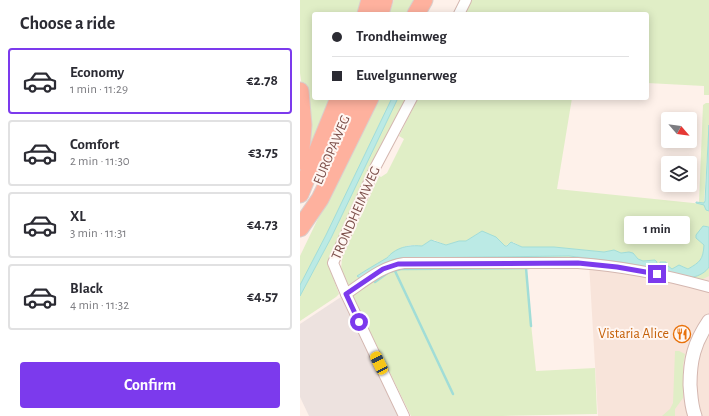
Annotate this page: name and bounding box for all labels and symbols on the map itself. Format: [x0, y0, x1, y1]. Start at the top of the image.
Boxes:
north arrow [661, 112, 697, 148]
street label: EUROPAWEG [311, 113, 353, 187]
street label: TRONDHEIMWEG [329, 164, 383, 262]
callout: 1 min [624, 216, 690, 244]
route end [648, 265, 666, 283]
route start [350, 313, 368, 331]
restaurant icon: Vistaria Alice [672, 324, 692, 344]
place label: Vistaria Alice [598, 327, 669, 341]
car [368, 350, 390, 376]

